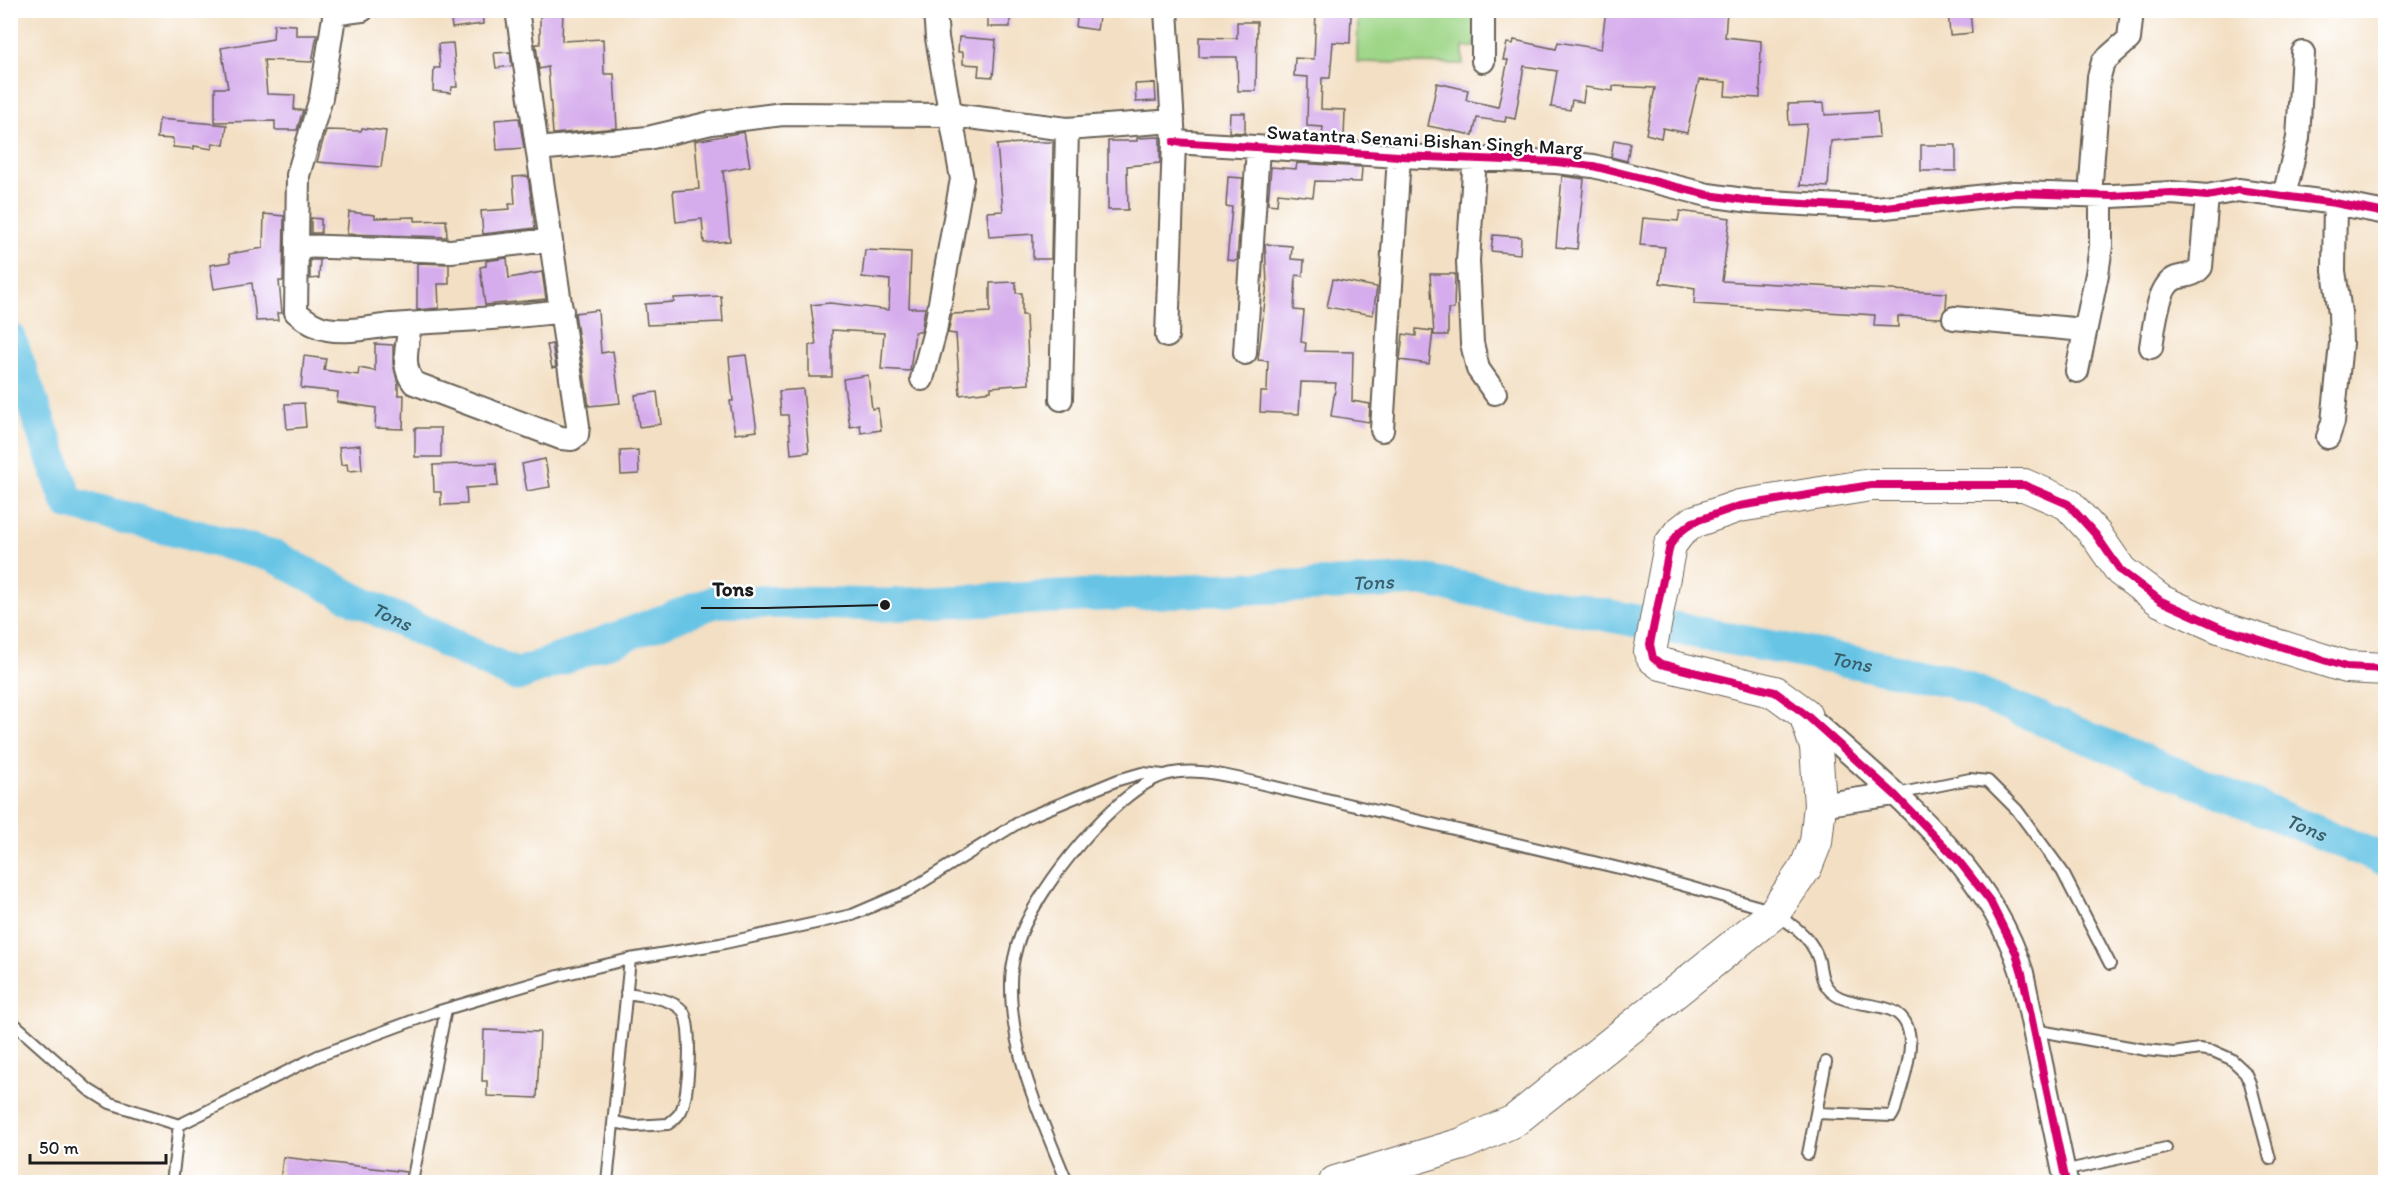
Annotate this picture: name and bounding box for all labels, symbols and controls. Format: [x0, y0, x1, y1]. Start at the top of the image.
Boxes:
street label: Swatantra Senani Bishan Singh Marg [1266, 120, 1584, 160]
water label: Tons [1351, 568, 1396, 595]
callout: Tons [701, 569, 766, 608]
text: Tons [711, 576, 754, 601]
water label: Tons [368, 596, 417, 637]
water label: Tons [1828, 645, 1876, 678]
water label: Tons [2282, 807, 2332, 847]
scale bar [30, 1127, 166, 1165]
text: 50 m [39, 1137, 79, 1159]

